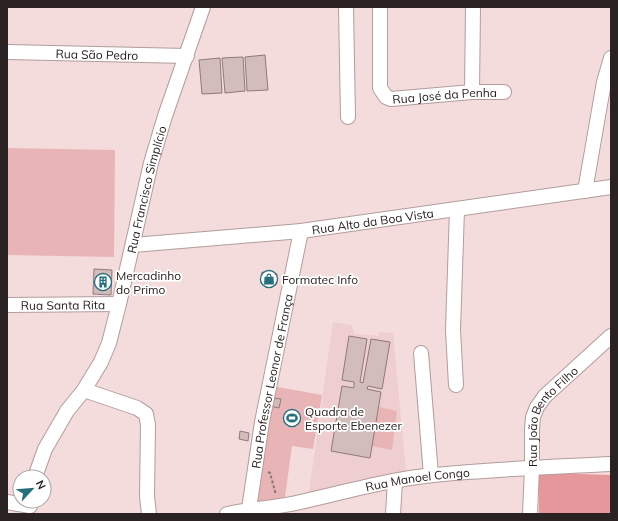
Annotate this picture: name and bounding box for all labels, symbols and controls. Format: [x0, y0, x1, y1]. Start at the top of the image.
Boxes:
street label: Rua São Pedro [55, 46, 139, 62]
street label: Rua José da Penha [392, 85, 497, 106]
street label: Rua Francisco Simplício [123, 124, 169, 255]
street label: Rua Alto da Boa Vista [311, 205, 435, 237]
place label: Mercadinho do Primo [116, 268, 181, 297]
shop icon: Formatec Info [259, 269, 279, 289]
building icon: Mercadinho do Primo [93, 272, 113, 292]
place label: Formatec Info [282, 272, 358, 287]
street label: Rua Professor Leonor de França [248, 292, 296, 469]
street label: Rua Santa Rita [21, 297, 105, 312]
street label: Rua João Bento Filho [524, 362, 581, 467]
place label: Quadra de Esporte Ebenezer [305, 404, 402, 433]
sports icon: Quadra de Esporte Ebenezer [282, 408, 302, 428]
street label: Rua Manoel Congo [364, 464, 470, 494]
north arrow [12, 469, 52, 509]
text: N [33, 478, 49, 491]

